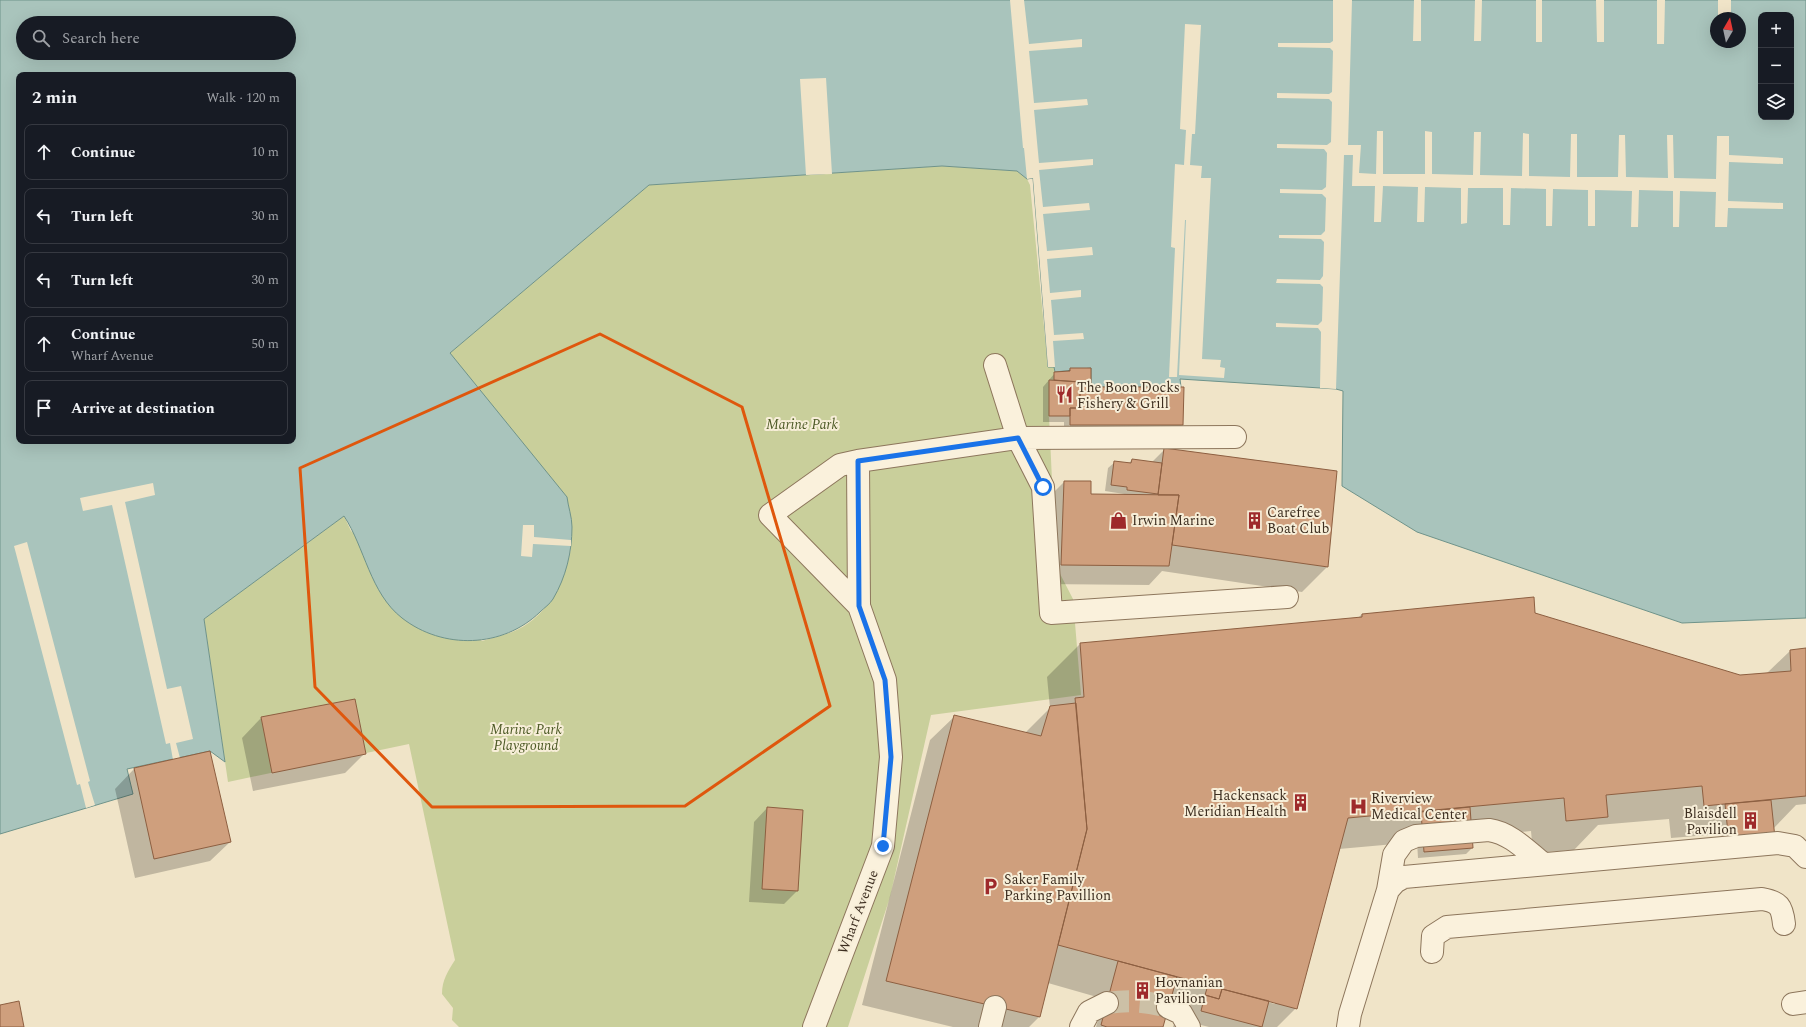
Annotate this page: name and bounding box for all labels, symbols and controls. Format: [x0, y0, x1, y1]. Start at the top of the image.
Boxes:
north arrow [1710, 12, 1746, 48]
map controls [1758, 12, 1794, 120]
button: + [1758, 12, 1794, 48]
search box [16, 16, 296, 60]
icon: search [30, 27, 52, 49]
text: Search here [62, 27, 140, 50]
button: − [1758, 48, 1794, 84]
button: layers [1758, 84, 1794, 120]
text: 2 min [32, 85, 77, 111]
text: Walk · 120 m [206, 88, 280, 108]
icon: ahead [33, 141, 55, 163]
text: Continue [71, 141, 136, 164]
text: 10 m [252, 142, 279, 162]
icon: left [33, 205, 55, 227]
text: Turn left [71, 205, 133, 228]
text: 30 m [252, 206, 279, 226]
icon: left [33, 269, 55, 291]
text: Turn left [71, 269, 133, 292]
text: 30 m [252, 270, 279, 290]
text: Continue [71, 323, 136, 346]
icon: ahead [33, 333, 55, 355]
text: 50 m [252, 334, 279, 354]
text: Wharf Avenue [71, 346, 154, 366]
place label: The Boon Docks Fishery & Grill [1077, 377, 1180, 414]
restaurant icon: The Boon Docks Fishery & Grill [1054, 385, 1074, 405]
icon: arrive [33, 397, 55, 419]
text: Arrive at destination [71, 397, 215, 420]
park label: Marine Park [766, 414, 838, 435]
route start [1034, 478, 1052, 496]
place label: Carefree Boat Club [1267, 502, 1329, 539]
shop icon: Irwin Marine [1109, 510, 1129, 530]
place label: Irwin Marine [1132, 510, 1215, 531]
building icon: Carefree Boat Club [1244, 510, 1264, 530]
park label: Marine Park Playground [490, 719, 562, 756]
place label: Hackensack Meridian Health [1184, 785, 1287, 822]
place label: Riverview Medical Center [1371, 788, 1467, 825]
building icon: Hackensack Meridian Health [1290, 793, 1310, 813]
hospital icon: Riverview Medical Center [1348, 796, 1368, 816]
place label: Blaisdell Pavilion [1684, 803, 1737, 840]
building icon: Blaisdell Pavilion [1740, 811, 1760, 831]
route end [874, 837, 892, 855]
street label: Wharf Avenue [832, 867, 884, 957]
place label: Saker Family Parking Pavillion [1004, 869, 1111, 906]
parking icon: Saker Family Parking Pavillion [981, 877, 1001, 897]
place label: Hovnanian Pavilion [1155, 972, 1223, 1009]
building icon: Hovnanian Pavilion [1132, 980, 1152, 1000]

